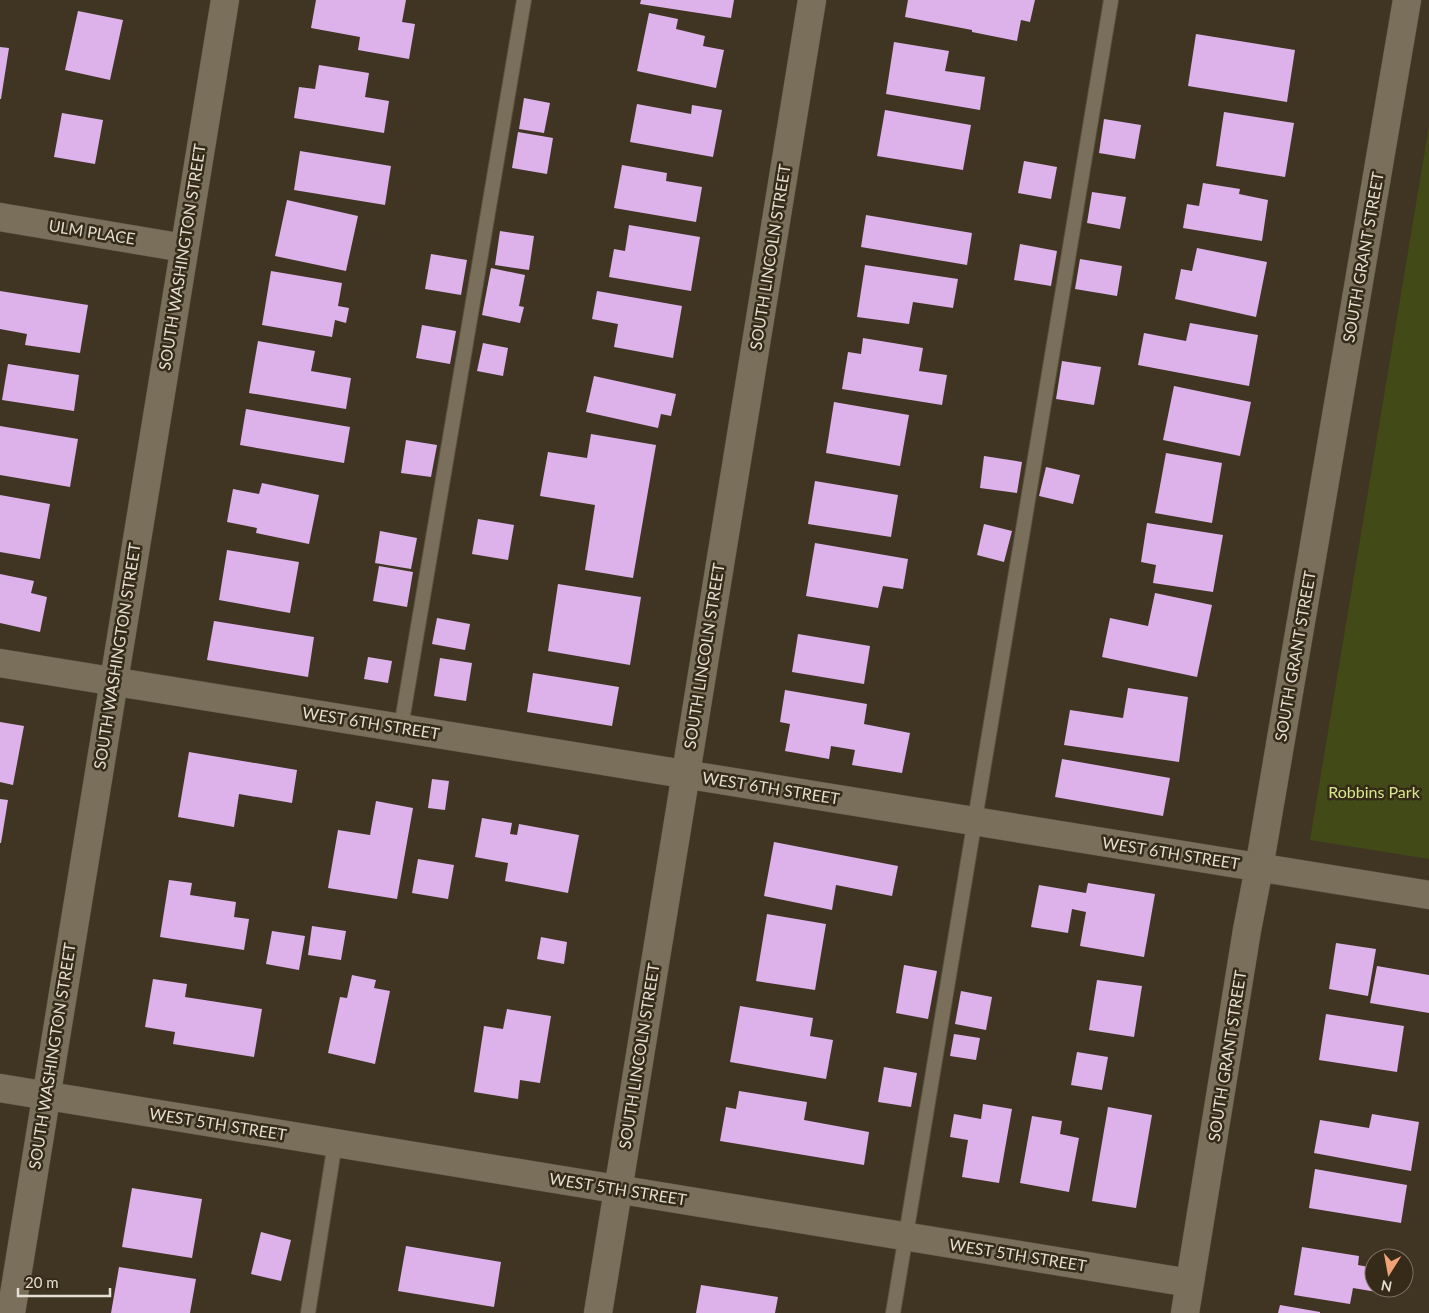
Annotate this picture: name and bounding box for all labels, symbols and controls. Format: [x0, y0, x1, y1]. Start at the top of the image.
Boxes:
street label: SOUTH WASHINGTON STREET [154, 142, 209, 371]
street label: SOUTH LINCOLN STREET [745, 162, 794, 351]
street label: SOUTH GRANT STREET [1338, 170, 1387, 344]
street label: ULM PLACE [48, 215, 137, 248]
street label: SOUTH WASHINGTON STREET [89, 541, 144, 770]
street label: SOUTH LINCOLN STREET [679, 561, 728, 750]
street label: SOUTH GRANT STREET [1270, 569, 1319, 743]
street label: WEST 6TH STREET [301, 702, 442, 743]
street label: WEST 6TH STREET [701, 767, 842, 808]
park label: Robbins Park [1328, 782, 1421, 801]
street label: WEST 6TH STREET [1101, 832, 1242, 873]
street label: SOUTH WASHINGTON STREET [24, 941, 79, 1170]
street label: SOUTH LINCOLN STREET [614, 961, 663, 1150]
street label: SOUTH GRANT STREET [1204, 968, 1250, 1143]
street label: WEST 5TH STREET [148, 1103, 289, 1144]
street label: WEST 5TH STREET [548, 1168, 689, 1209]
street label: WEST 5TH STREET [948, 1234, 1089, 1275]
north arrow [1364, 1248, 1414, 1298]
scale bar [18, 1266, 110, 1298]
text: 20 m [25, 1273, 59, 1291]
text: N [1380, 1277, 1393, 1296]

